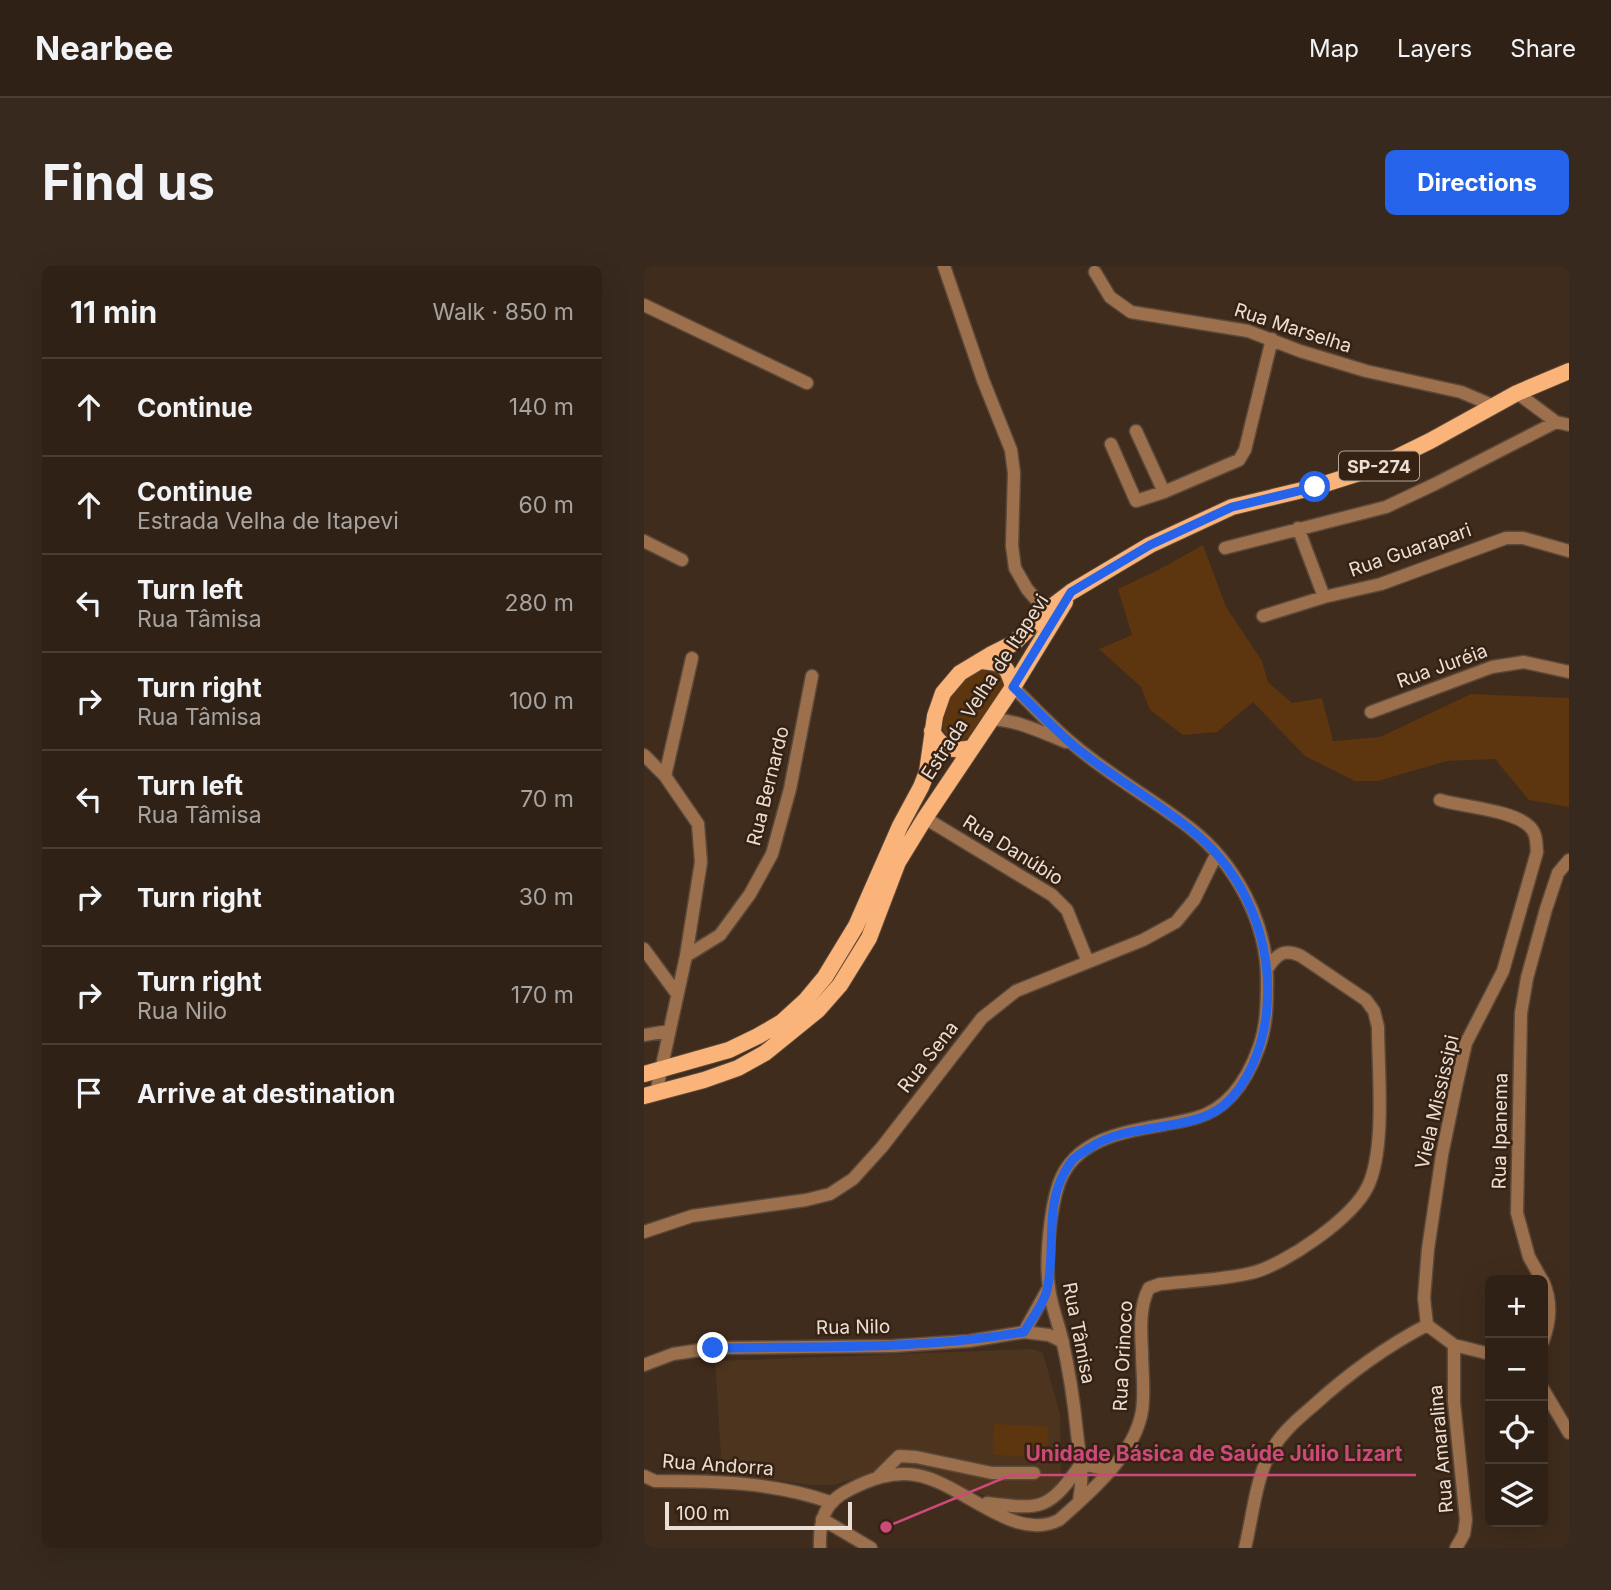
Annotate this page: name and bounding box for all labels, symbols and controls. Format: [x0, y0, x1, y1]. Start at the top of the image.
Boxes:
text: Nearbee [35, 28, 173, 68]
text: Map [1309, 34, 1359, 63]
text: Layers [1397, 34, 1472, 63]
text: Share [1510, 34, 1576, 63]
button: Directions [1385, 150, 1569, 215]
text: Find us [42, 153, 215, 212]
text: 11 min [70, 294, 157, 330]
text: Walk · 850 m [432, 298, 574, 326]
street label: Rua Marselha [1231, 298, 1355, 358]
icon: ahead [70, 388, 108, 426]
text: Continue [137, 392, 253, 423]
text: 140 m [509, 393, 574, 421]
road number: SP-274 [1339, 452, 1419, 481]
route start [1299, 471, 1330, 502]
text: Continue [137, 476, 253, 507]
icon: ahead [70, 486, 108, 524]
text: 60 m [519, 491, 574, 519]
text: Estrada Velha de Itapevi [137, 507, 399, 535]
street label: Rua Guarapari [1346, 518, 1474, 582]
text: Turn left [137, 574, 243, 605]
icon: left [70, 584, 108, 622]
text: 280 m [505, 589, 574, 617]
street label: Estrada Velha de Itapevi [916, 590, 1054, 784]
text: Rua Tâmisa [137, 605, 262, 633]
street label: Rua Juréia [1394, 639, 1490, 693]
text: Turn right [137, 672, 262, 703]
icon: right [70, 682, 108, 720]
text: 100 m [509, 687, 574, 715]
text: Rua Tâmisa [137, 703, 262, 731]
street label: Rua Bernardo [742, 724, 794, 848]
text: Turn left [137, 770, 243, 801]
icon: left [70, 780, 108, 818]
text: 70 m [520, 785, 574, 813]
text: Rua Tâmisa [137, 801, 262, 829]
street label: Rua Danúbio [959, 810, 1067, 890]
icon: right [70, 878, 108, 916]
text: Turn right [137, 882, 262, 913]
text: 30 m [519, 883, 574, 911]
text: Turn right [137, 966, 262, 997]
icon: right [70, 976, 108, 1014]
text: 170 m [511, 981, 574, 1009]
text: Rua Nilo [137, 997, 227, 1025]
street label: Rua Sena [893, 1017, 963, 1097]
street label: Viela Mississipi [1410, 1033, 1464, 1171]
street label: Rua Ipanema [1487, 1072, 1513, 1190]
icon: arrive [70, 1074, 108, 1112]
text: Arrive at destination [137, 1078, 396, 1109]
map controls [1485, 1275, 1548, 1527]
button: + [1485, 1275, 1548, 1338]
street label: Rua Tâmisa [1058, 1280, 1100, 1386]
street label: Rua Orinoco [1109, 1300, 1137, 1412]
street label: Rua Nilo [816, 1315, 890, 1339]
route end [697, 1332, 728, 1363]
button: − [1485, 1338, 1548, 1401]
street label: Rua Amaralina [1424, 1384, 1458, 1514]
button: locate [1485, 1401, 1548, 1464]
callout: Unidade Básica de Saúde Júlio Lizart [1011, 1433, 1416, 1475]
text: Unidade Básica de Saúde Júlio Lizart [1025, 1441, 1403, 1466]
street label: Rua Andorra [661, 1450, 775, 1480]
button: layers [1485, 1464, 1548, 1527]
scale bar [665, 1499, 852, 1531]
text: 100 m [676, 1502, 730, 1525]

